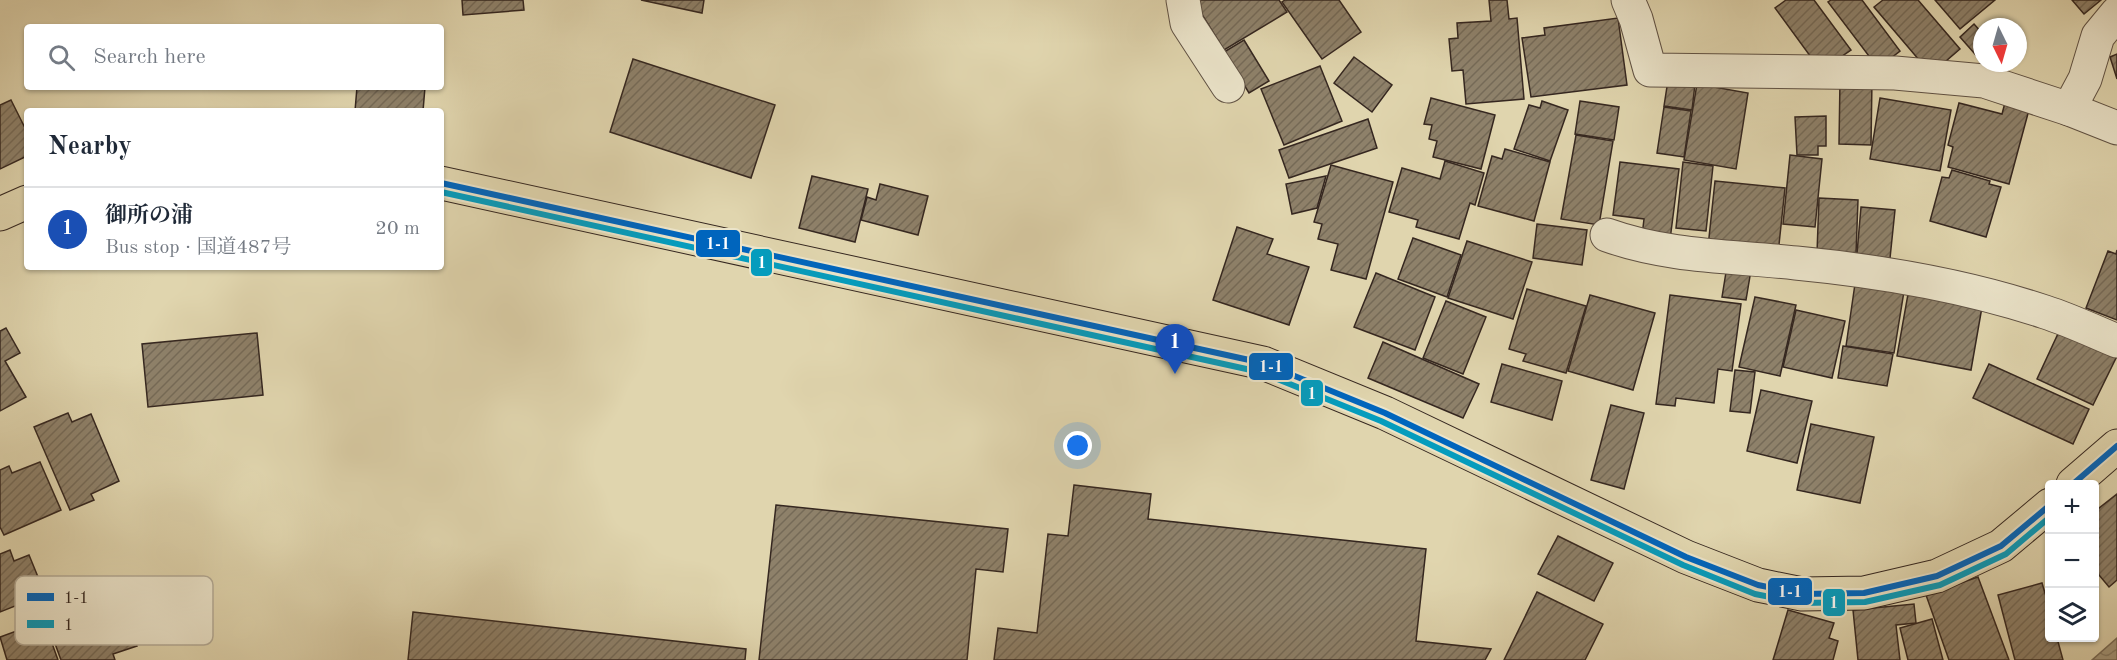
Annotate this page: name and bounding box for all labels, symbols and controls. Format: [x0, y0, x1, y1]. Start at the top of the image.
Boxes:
north arrow [1973, 18, 2027, 72]
search box [24, 24, 444, 90]
icon: search [45, 41, 78, 74]
text: Search here [93, 46, 206, 68]
text: Nearby [48, 134, 132, 160]
text: 御所の浦 [105, 205, 193, 227]
text: 1 [62, 219, 73, 239]
text: 20 m [375, 219, 420, 239]
line badge: 1-1 [695, 229, 741, 258]
text: 1-1 [706, 237, 730, 253]
text: Bus stop · 国道487号 [105, 238, 291, 258]
line badge: 1 [750, 248, 773, 277]
text: 1 [757, 256, 767, 272]
pin: 1 [1156, 324, 1194, 374]
line badge: 1-1 [1248, 352, 1294, 381]
text: 1-1 [1259, 360, 1283, 376]
line badge: 1 [1300, 379, 1324, 407]
text: 1 [1307, 387, 1317, 403]
your location [1063, 431, 1092, 460]
map controls [2045, 480, 2099, 642]
button: + [2045, 480, 2099, 534]
button: − [2045, 534, 2099, 588]
legend [15, 576, 213, 645]
line badge: 1-1 [1767, 577, 1813, 606]
text: 1-1 [1778, 585, 1802, 601]
line badge: 1 [1822, 588, 1846, 617]
button: layers [2045, 588, 2099, 642]
text: 1-1 [64, 591, 88, 607]
text: 1 [1829, 596, 1839, 612]
text: 1 [64, 618, 73, 634]

